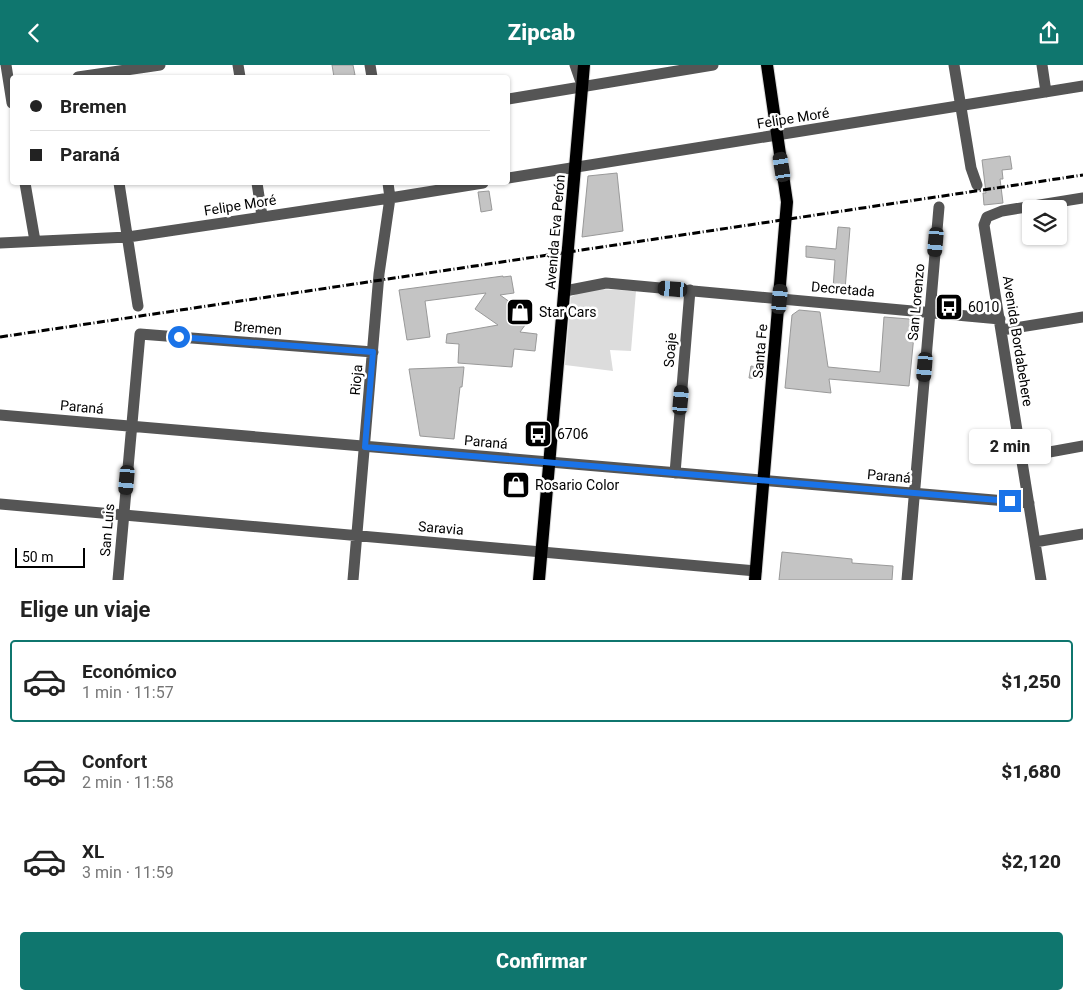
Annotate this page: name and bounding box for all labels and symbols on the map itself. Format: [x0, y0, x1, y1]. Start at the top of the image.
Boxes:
street label: Felipe Moré [756, 104, 830, 132]
car [772, 151, 791, 183]
street label: Avenida Eva Perón [542, 174, 568, 290]
street label: Felipe Moré [203, 191, 277, 219]
car [927, 226, 944, 258]
street label: San Lorenzo [905, 263, 927, 341]
street label: Avenida Bordabehere [1000, 274, 1036, 408]
street label: Decretada [811, 278, 875, 300]
car [657, 280, 688, 298]
car [771, 283, 788, 315]
bus stop icon: 6010 [934, 292, 964, 322]
shop icon: Star Cars [505, 297, 535, 327]
place label: 6010 [968, 299, 1000, 315]
place label: Star Cars [539, 304, 596, 320]
street label: Bremen [233, 318, 283, 338]
street label: Santa Fe [750, 323, 770, 379]
route start [168, 326, 190, 348]
street label: Soaje [661, 332, 679, 368]
car [916, 351, 933, 383]
street label: Rioja [347, 364, 365, 396]
car [672, 384, 689, 416]
street label: Paraná [59, 397, 105, 417]
bus stop icon: 6706 [523, 419, 553, 449]
place label: 6706 [557, 426, 589, 442]
callout: 2 min [969, 429, 1051, 463]
street label: Paraná [463, 432, 509, 452]
car [118, 464, 135, 496]
street label: Paraná [866, 466, 912, 486]
shop icon: Rosario Color [501, 470, 531, 500]
place label: Rosario Color [535, 477, 620, 493]
route end [999, 490, 1021, 512]
street label: San Luis [97, 503, 117, 557]
street label: Saravia [418, 518, 464, 538]
scale bar [15, 545, 85, 568]

